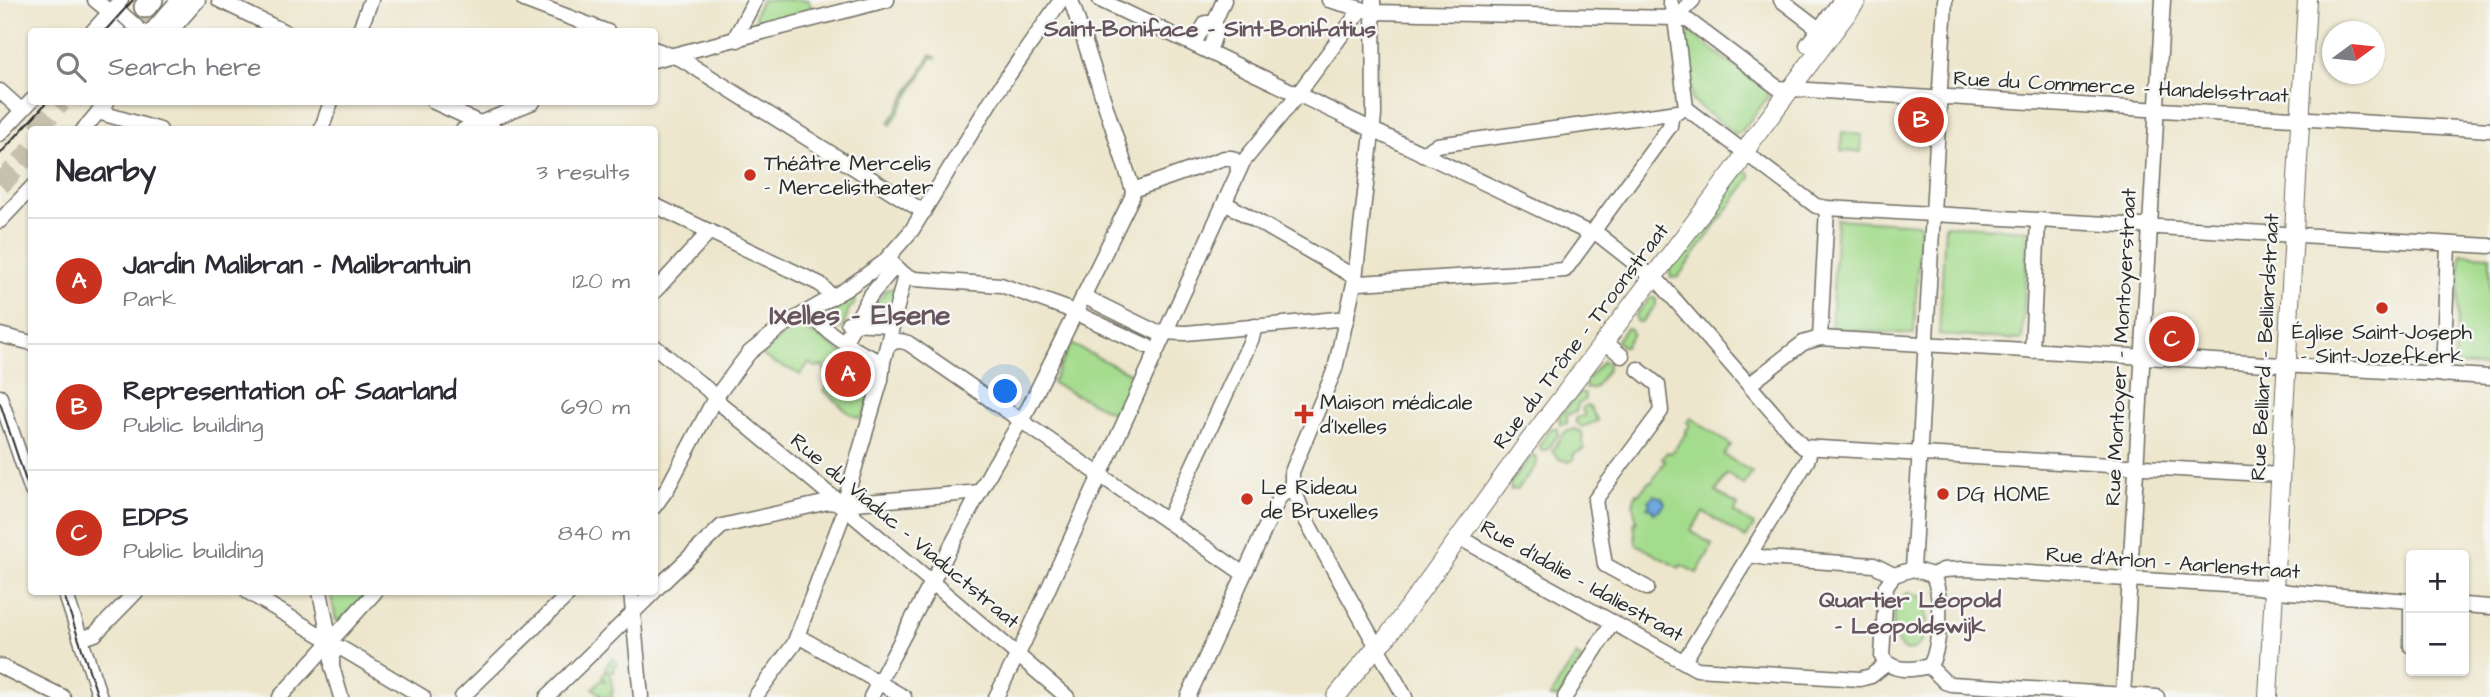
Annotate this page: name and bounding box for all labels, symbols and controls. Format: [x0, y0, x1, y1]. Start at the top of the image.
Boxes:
district label: Saint-Boniface - Sint-Bonifatius [1043, 13, 1376, 45]
north arrow [2322, 21, 2385, 84]
search box [28, 28, 658, 105]
icon: search [52, 48, 90, 86]
text: Search here [108, 49, 261, 85]
street label: Rue du Commerce - Handelsstraat [1953, 64, 2290, 110]
pin: B [1898, 94, 1944, 146]
place label: Théâtre Mercelis - Mercelistheater [764, 149, 934, 202]
text: Nearby [56, 151, 156, 193]
text: 3 results [536, 156, 630, 188]
marker: Théâtre Mercelis - Mercelistheater [742, 167, 758, 183]
street label: Rue Montoyer - Montoyerstraat [2098, 187, 2146, 507]
street label: Rue Belliard - Belliardstraat [2244, 212, 2287, 481]
street label: Rue du Trône - Troonstraat [1486, 217, 1676, 455]
text: Jardin Malibran - Malibrantuin [123, 247, 470, 283]
text: A [72, 265, 86, 297]
text: 120 m [572, 265, 630, 297]
text: Park [123, 283, 176, 315]
district label: Ixelles - Elsene [769, 296, 951, 335]
marker: Église Saint-Joseph - Sint-Jozefkerk [2374, 300, 2390, 316]
pin: C [2149, 313, 2195, 365]
place label: Église Saint-Joseph - Sint-Jozefkerk [2292, 318, 2473, 371]
pin: A [825, 348, 871, 400]
text: Representation of Saarland [123, 373, 456, 409]
your location [988, 374, 1022, 408]
place label: Maison médicale d'Ixelles [1320, 388, 1473, 441]
text: B [71, 391, 87, 423]
text: 690 m [561, 391, 630, 423]
marker: Maison médicale d'Ixelles [1294, 404, 1314, 424]
text: Public building [123, 409, 263, 441]
street label: Rue du Viaduc - Viaductstraat [784, 426, 1026, 636]
place label: Le Rideau de Bruxelles [1261, 473, 1378, 526]
place label: DG HOME [1957, 480, 2051, 509]
marker: DG HOME [1935, 486, 1951, 502]
marker: Le Rideau de Bruxelles [1239, 491, 1255, 507]
text: EDPS [123, 499, 189, 535]
street label: Rue d'Idalie - Idaliestraat [1475, 513, 1689, 649]
text: C [71, 517, 87, 549]
text: 840 m [558, 517, 630, 549]
text: Public building [123, 535, 263, 567]
street label: Rue d'Arlon - Aarlenstraat [2045, 540, 2302, 586]
map controls [2406, 550, 2469, 676]
button: + [2406, 550, 2469, 613]
district label: Quartier Léopold - Leopoldswijk [1819, 584, 2001, 642]
button: − [2406, 613, 2469, 676]

